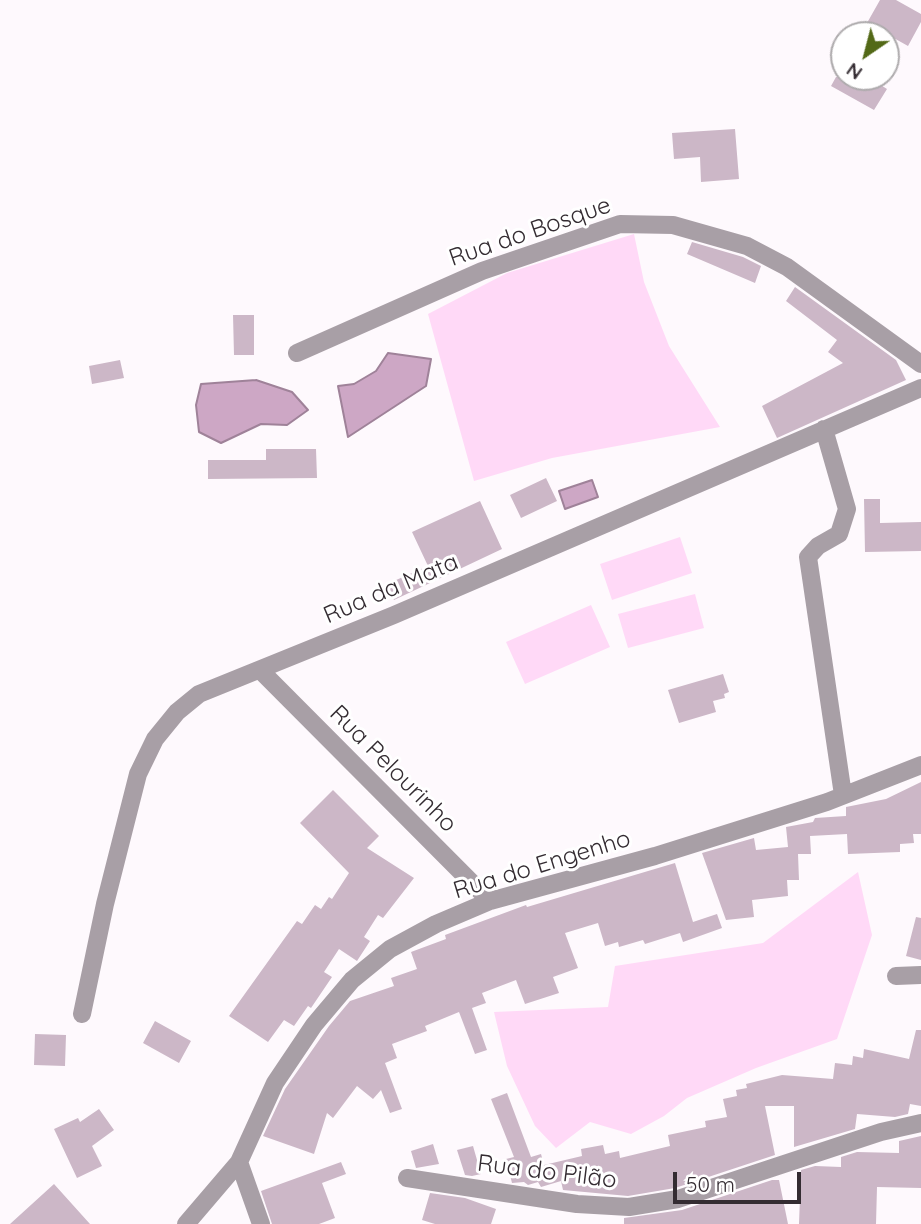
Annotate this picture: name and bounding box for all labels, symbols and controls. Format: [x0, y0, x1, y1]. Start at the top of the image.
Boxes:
north arrow [830, 21, 900, 91]
text: N [841, 58, 867, 85]
street label: Rua do Bosque [445, 191, 615, 273]
street label: Rua da Mata [319, 548, 463, 630]
street label: Rua Pelourinho [323, 699, 463, 839]
street label: Rua do Engenho [450, 824, 634, 906]
street label: Rua do Pilão [476, 1149, 618, 1195]
scale bar [676, 1158, 804, 1202]
text: 50 m [686, 1171, 735, 1197]

